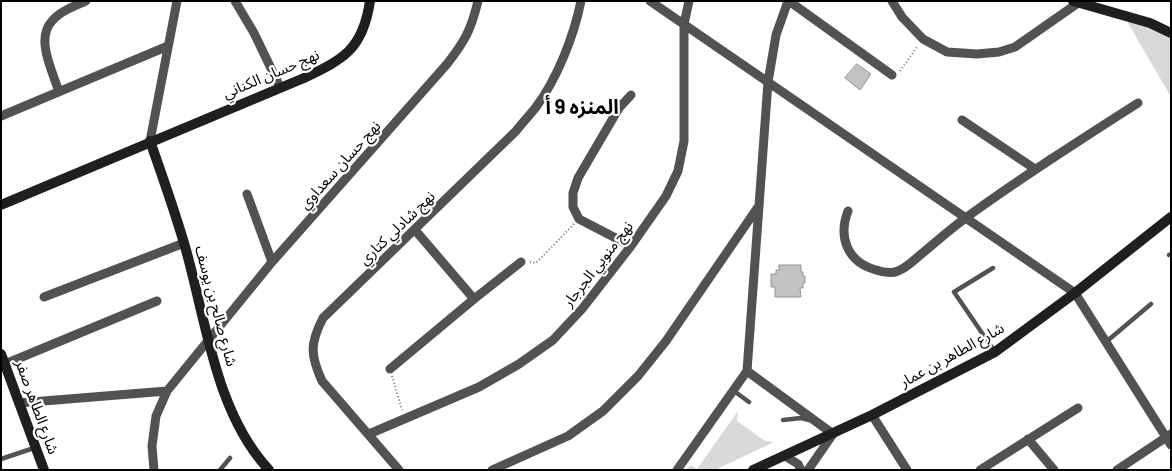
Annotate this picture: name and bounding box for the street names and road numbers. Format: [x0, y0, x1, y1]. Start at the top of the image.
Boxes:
street label: نهج حسان الكناني [220, 46, 322, 102]
street label: نهج حسان سعداوي [296, 117, 384, 213]
street label: نهج شادلي كتاري [355, 187, 439, 269]
street label: نهج منوبي الجرجار [559, 218, 637, 310]
street label: شارع صالح بن يوسف [191, 244, 241, 368]
street label: شارع الطاهر بن عمار [897, 319, 1007, 391]
street label: شارع الطاهر صفر [12, 357, 62, 457]

